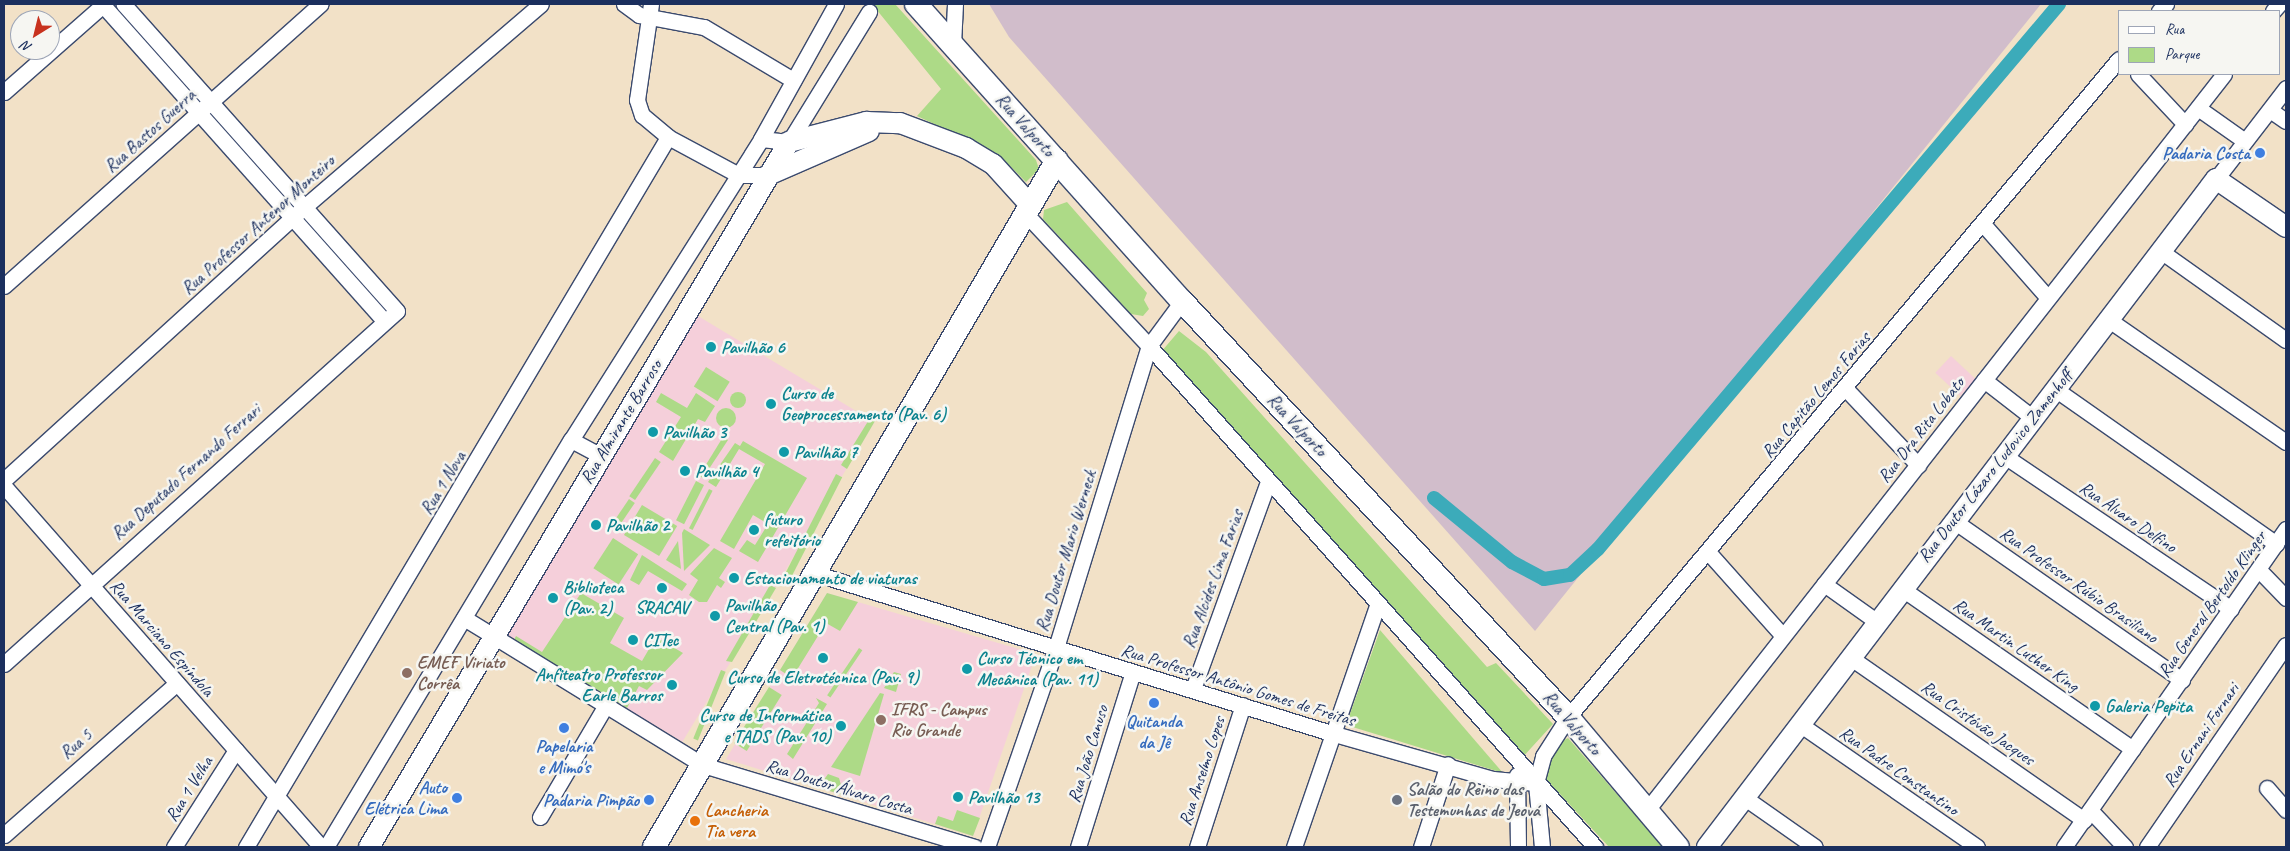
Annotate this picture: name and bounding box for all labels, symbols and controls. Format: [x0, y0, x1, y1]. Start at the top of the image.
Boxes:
north arrow [10, 10, 60, 60]
legend [2118, 10, 2280, 75]
text: Rua [2165, 20, 2184, 39]
text: N [18, 37, 35, 56]
text: Parque [2165, 45, 2199, 64]
street label: Rua Bastos Guerra [100, 84, 200, 178]
street label: Rua Valporto [991, 89, 1059, 161]
place label: Padaria Costa [2163, 142, 2250, 164]
marker: Padaria Costa [2254, 147, 2266, 159]
street label: Rua Professor Antenor Monteiro [177, 151, 339, 299]
street label: Rua Capitão Lemos Farias [1757, 328, 1875, 462]
place label: Pavilhão 6 [721, 336, 785, 358]
marker: Pavilhão 6 [705, 341, 717, 353]
street label: Rua Almirante Barroso [575, 356, 667, 488]
street label: Rua Doutor Lázaro Ludovico Zamenhoff [1913, 365, 2077, 567]
street label: Rua Dra Rita Lobato [1873, 373, 1969, 487]
place label: Curso de Geoprocessamento (Pav. 6) [781, 383, 946, 426]
street label: Rua Valporto [1262, 389, 1332, 461]
marker: Curso de Geoprocessamento (Pav. 6) [765, 398, 777, 410]
street label: Rua Deputado Fernando Ferrari [107, 399, 265, 545]
place label: Pavilhão 3 [663, 421, 726, 443]
marker: Pavilhão 3 [647, 426, 659, 438]
place label: Pavilhão 7 [794, 441, 857, 463]
marker: Pavilhão 7 [778, 446, 790, 458]
street label: Rua 1 Nova [416, 447, 470, 519]
place label: Pavilhão 4 [695, 460, 758, 482]
marker: Pavilhão 4 [679, 465, 691, 477]
street label: Rua Doutor Mario Werneck [1031, 467, 1101, 635]
street label: Rua Álvaro Delfino [2075, 477, 2181, 557]
street label: Rua Alcides Lima Farias [1178, 508, 1248, 650]
place label: futuro refeitório [764, 509, 820, 552]
place label: Pavilhão 2 [606, 514, 669, 536]
marker: Pavilhão 2 [590, 519, 602, 531]
street label: Rua Professor Rúbio Brasiliano [1995, 522, 2163, 648]
marker: futuro refeitório [748, 524, 760, 536]
street label: Rua General Bertoldo Klinger [2153, 526, 2271, 682]
place label: Estacionamento de viaturas [744, 567, 917, 589]
marker: Estacionamento de viaturas [728, 572, 740, 584]
street label: Rua Marciano Espíndola [105, 575, 219, 701]
place label: Biblioteca (Pav. 2) [563, 577, 623, 620]
marker: SRACAV [656, 582, 668, 594]
marker: Biblioteca (Pav. 2) [547, 592, 559, 604]
street label: Rua Martin Luther King [1949, 594, 2083, 696]
place label: Pavilhão Central (Pav. 1) [725, 595, 824, 638]
place label: SRACAV [635, 596, 689, 618]
marker: Pavilhão Central (Pav. 1) [709, 610, 721, 622]
place label: CITec [643, 629, 678, 651]
marker: CITec [627, 634, 639, 646]
street label: Rua Professor Antônio Gomes de Freitas [1119, 639, 1357, 731]
place label: Curso Técnico em Mecânica (Pav. 11) [977, 648, 1098, 691]
place label: EMEF Viriato Corrêa [417, 652, 504, 694]
marker: Curso de Eletrotécnica (Pav. 9) [817, 652, 829, 664]
marker: Curso Técnico em Mecânica (Pav. 11) [961, 663, 973, 675]
place label: Anfiteatro Professor Earle Barros [535, 664, 662, 706]
place label: Curso de Eletrotécnica (Pav. 9) [727, 666, 919, 688]
marker: EMEF Viriato Corrêa [401, 667, 413, 679]
street label: Rua Cristóvão Jacques [1917, 676, 2039, 770]
marker: Anfiteatro Professor Earle Barros [666, 679, 678, 691]
street label: Rua Ernani Fornari [2158, 679, 2244, 791]
street label: Rua Valporto [1538, 686, 1606, 760]
place label: Galeria Pepita [2105, 695, 2191, 717]
marker: Quitanda da Jê [1148, 697, 1160, 709]
place label: IFRS - Campus Rio Grande [891, 699, 986, 742]
marker: Galeria Pepita [2089, 700, 2101, 712]
street label: Rua João Canuso [1063, 702, 1113, 806]
place label: Curso de Informática e TADS (Pav. 10) [699, 705, 831, 748]
place label: Quitanda da Jê [1126, 711, 1182, 754]
marker: IFRS - Campus Rio Grande [875, 714, 887, 726]
street label: Rua Anselmo Lopes [1174, 714, 1230, 828]
marker: Curso de Informática e TADS (Pav. 10) [835, 720, 847, 732]
marker: Papelaria e Mimo's [558, 722, 570, 734]
street label: Rua Padre Constantino [1835, 722, 1963, 820]
street label: Rua 5 [56, 724, 96, 764]
place label: Papelaria e Mimo's [536, 736, 592, 779]
street label: Rua 1 Velha [161, 753, 217, 825]
street label: Rua Doutor Álvaro Costa [763, 755, 915, 819]
place label: Auto Elétrica Lima [365, 777, 447, 820]
place label: Salão do Reino das Testemunhas de Jeová [1407, 779, 1540, 822]
place label: Pavilhão 13 [968, 786, 1039, 808]
place label: Padaria Pimpão [543, 789, 639, 811]
marker: Pavilhão 13 [952, 791, 964, 803]
marker: Auto Elétrica Lima [451, 792, 463, 804]
marker: Padaria Pimpão [643, 794, 655, 806]
marker: Salão do Reino das Testemunhas de Jeová [1391, 794, 1403, 806]
place label: Lancheria Tia vera [705, 800, 768, 842]
marker: Lancheria Tia vera [689, 815, 701, 827]

